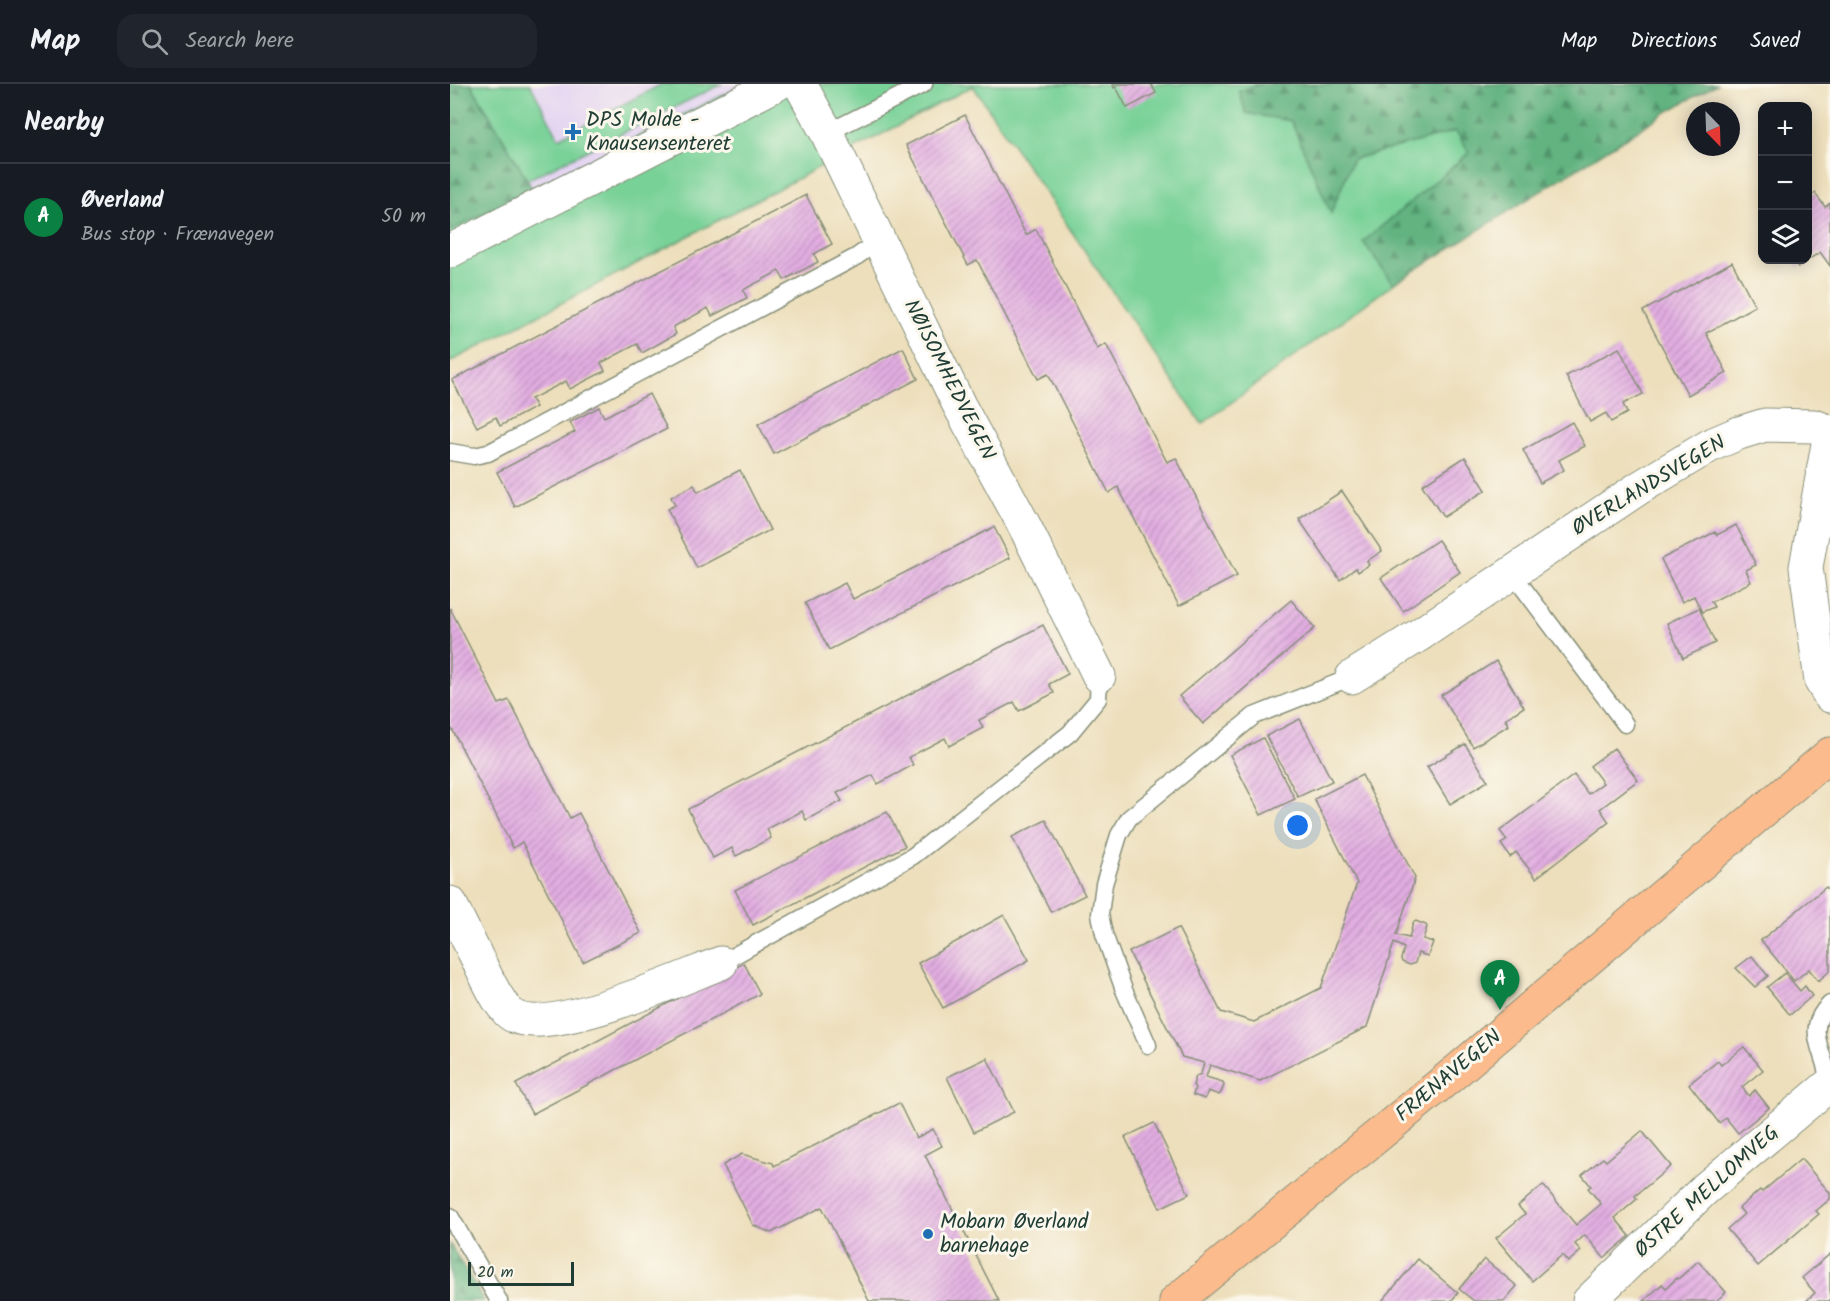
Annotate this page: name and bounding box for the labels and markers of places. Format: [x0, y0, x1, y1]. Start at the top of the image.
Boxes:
place label: DPS Molde - Knausensenteret [586, 104, 732, 161]
marker: DPS Molde - Knausensenteret [564, 123, 582, 141]
pin: A [1480, 960, 1520, 1010]
place label: Mobarn Øverland barnehage [940, 1206, 1089, 1263]
marker: Mobarn Øverland barnehage [921, 1227, 935, 1241]

